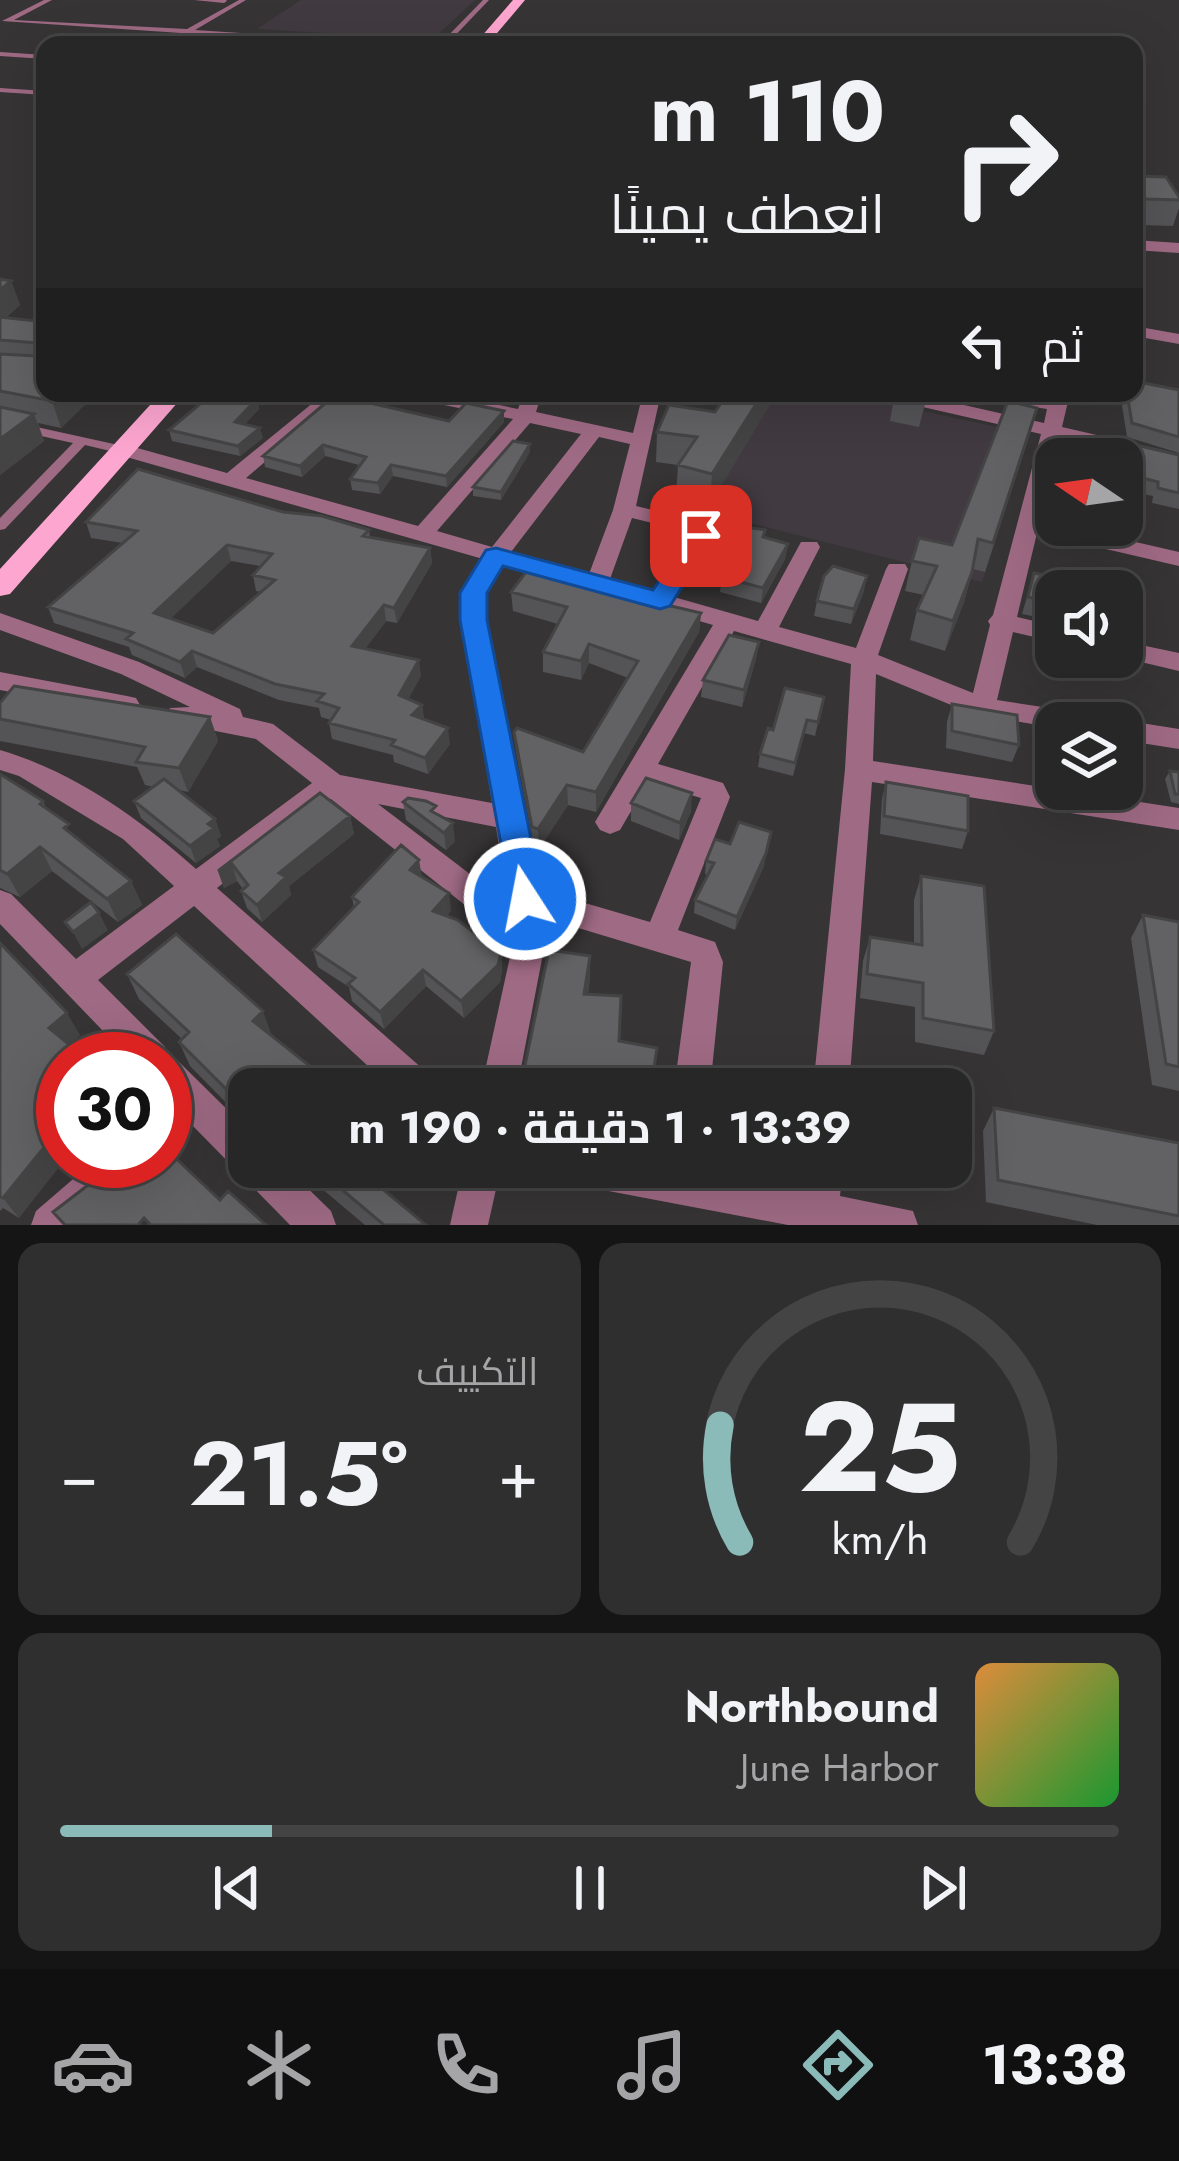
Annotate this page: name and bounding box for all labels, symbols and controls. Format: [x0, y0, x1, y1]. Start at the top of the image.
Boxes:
text: 110 m [650, 51, 885, 173]
icon: right [927, 84, 1083, 240]
text: انعطف يمينًا [610, 175, 885, 253]
icon: left [951, 312, 1017, 378]
text: ثم [1041, 314, 1083, 379]
north arrow [1035, 438, 1143, 546]
map controls [1035, 438, 1143, 810]
pin [650, 485, 752, 587]
icon: arrive [668, 503, 734, 569]
button: sound [1035, 570, 1143, 678]
button: layers [1035, 702, 1143, 810]
position arrow [462, 836, 588, 962]
speed limit sign: 30 [36, 1032, 192, 1188]
text: 13:39 · 1 دقيقة · 190 m [348, 1095, 852, 1160]
text: التكييف [416, 1343, 539, 1400]
text: 25 [799, 1357, 961, 1538]
text: 21.5° [189, 1409, 408, 1539]
text: − [60, 1427, 99, 1523]
text: + [498, 1427, 538, 1523]
text: km/h [831, 1508, 928, 1570]
text: Northbound [684, 1674, 939, 1739]
text: June Harbor [740, 1739, 939, 1796]
icon: previous [204, 1855, 270, 1921]
icon: pause [557, 1855, 623, 1921]
icon: next [910, 1855, 976, 1921]
icon: car [51, 2023, 135, 2107]
icon: climate [237, 2023, 321, 2107]
icon: phone [424, 2023, 508, 2107]
icon: music [610, 2023, 694, 2107]
icon: directions [796, 2023, 880, 2107]
text: 13:38 [982, 2026, 1128, 2104]

